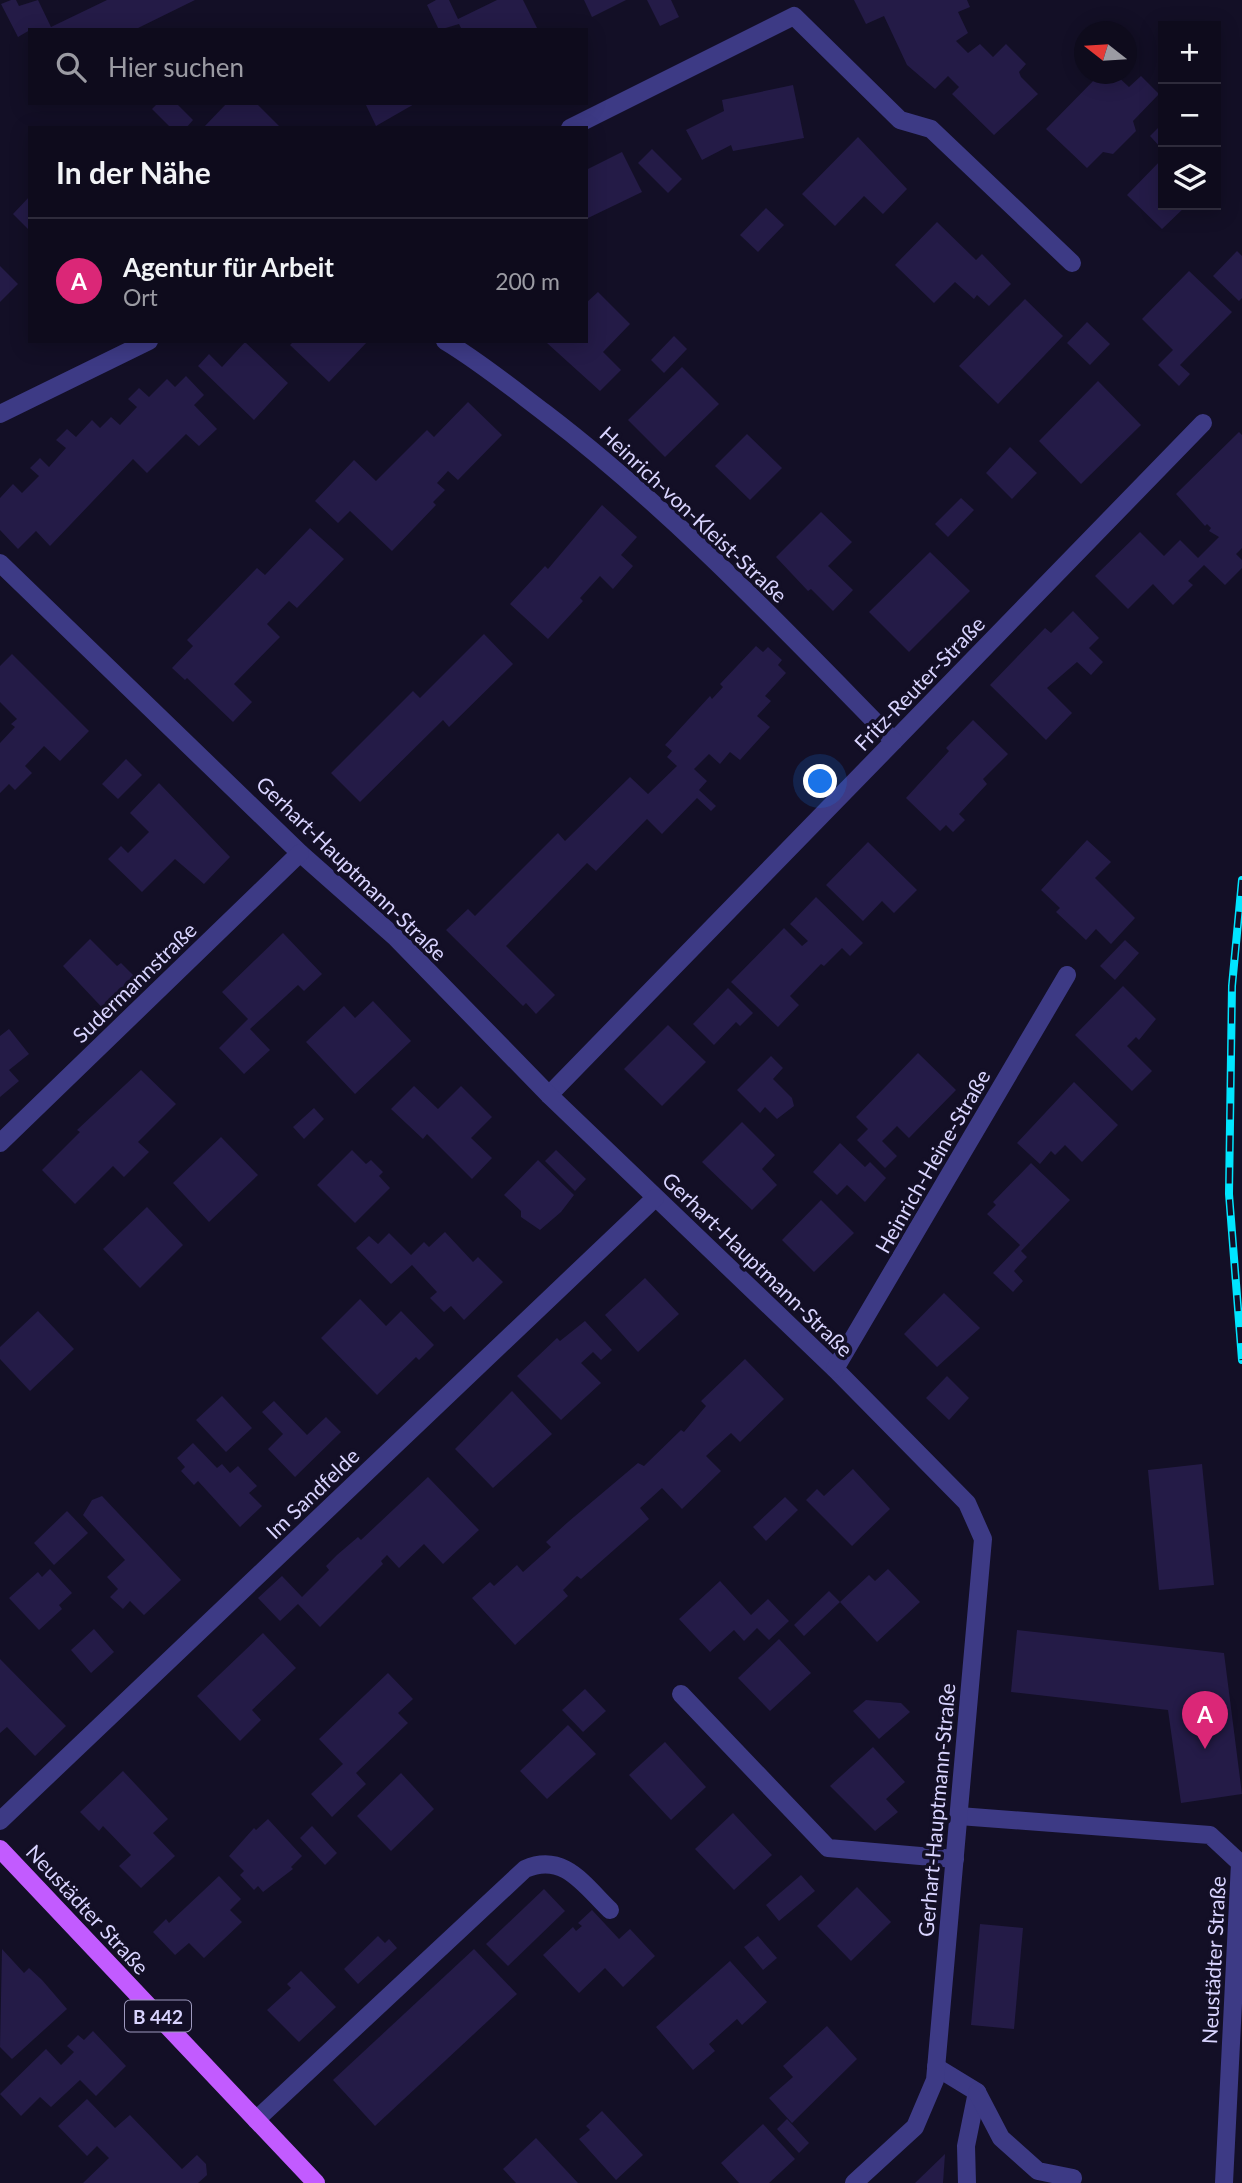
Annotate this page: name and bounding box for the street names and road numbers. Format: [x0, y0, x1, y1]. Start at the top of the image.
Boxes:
street label: Heinrich-von-Kleist-Straße [595, 421, 793, 607]
street label: Fritz-Reuter-Straße [849, 611, 989, 755]
street label: Gerhart-Hauptmann-Straße [252, 771, 452, 965]
street label: Sudermannstraße [67, 917, 201, 1047]
street label: Heinrich-Heine-Straße [869, 1065, 995, 1257]
street label: Gerhart-Hauptmann-Straße [658, 1167, 858, 1361]
street label: Im Sandfelde [260, 1443, 364, 1543]
street label: Gerhart-Hauptmann-Straße [912, 1682, 960, 1938]
street label: Neustädter Straße [22, 1839, 154, 1979]
street label: Neustädter Straße [1196, 1875, 1230, 2045]
road number: B 442 [125, 2000, 191, 2032]

